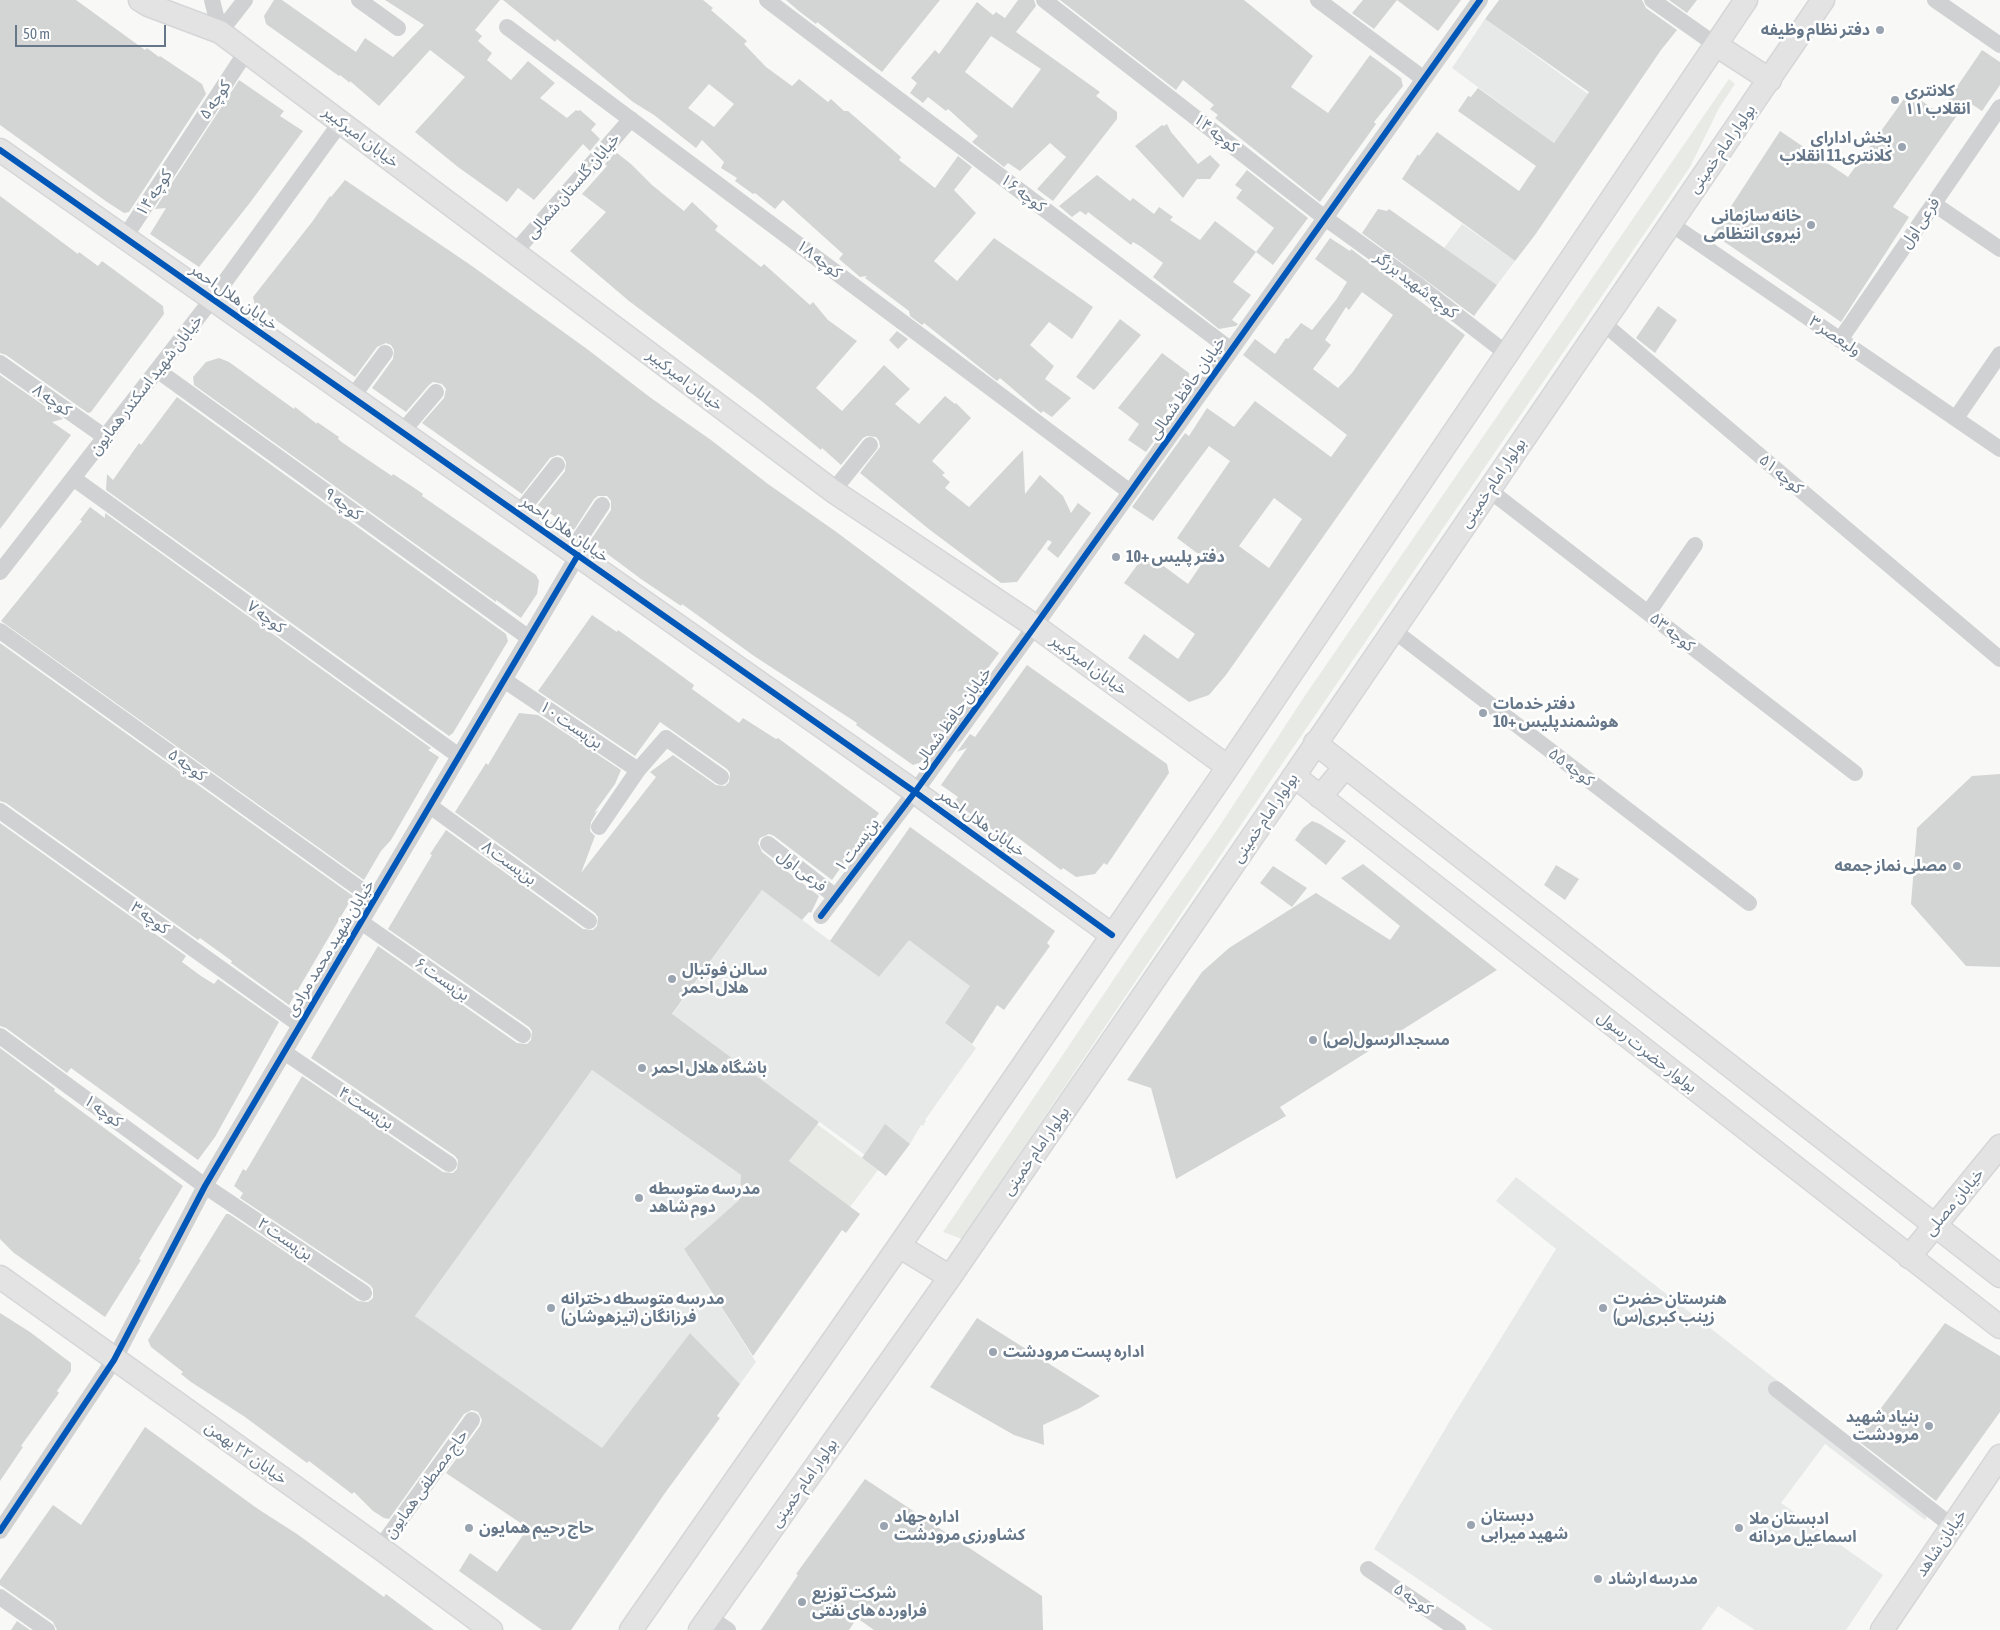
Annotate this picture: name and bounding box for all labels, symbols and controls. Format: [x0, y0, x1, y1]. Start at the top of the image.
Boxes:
scale bar [18, 15, 169, 47]
place label: دفتر نظام وظیفه [1761, 20, 1870, 40]
marker: دفتر نظام وظیفه [1874, 24, 1886, 36]
text: 50 m [23, 25, 50, 42]
street label: کوچه ۵ [195, 77, 235, 123]
place label: کلانتری ۱۱ انقلاب [1905, 81, 1971, 119]
marker: کلانتری ۱۱ انقلاب [1889, 94, 1901, 106]
street label: بولوار امام خمینی [1684, 101, 1760, 197]
street label: خیابان امیرکبیر [319, 102, 403, 172]
street label: کوچه ۱۴ [1190, 109, 1242, 157]
place label: بخش ادارای کلانتری11 انقلاب [1779, 128, 1892, 166]
street label: خیابان گلستان شمالی [522, 129, 624, 243]
marker: بخش ادارای کلانتری11 انقلاب [1896, 141, 1908, 153]
street label: کوچه ۱۴ [132, 166, 176, 220]
street label: کوچه ۱۶ [997, 170, 1049, 216]
street label: فرعی اول [1896, 194, 1944, 252]
place label: خانه سازمانی نیروی انتظامی [1704, 206, 1801, 244]
marker: خانه سازمانی نیروی انتظامی [1805, 219, 1817, 231]
street label: کوچه ۱۸ [793, 236, 845, 282]
street label: کوچه شهید برزگر [1370, 247, 1462, 323]
street label: خیابان هلال احمر [186, 260, 282, 334]
street label: خیابان شهید اسکندر همایون [85, 311, 207, 459]
street label: ولیعصر ۳ [1805, 312, 1865, 360]
street label: خیابان حافظ شمالی [1144, 333, 1230, 443]
street label: خیابان امیرکبیر [643, 345, 727, 415]
street label: کوچه ۸ [29, 380, 75, 420]
street label: بولوار امام خمینی [1456, 434, 1530, 532]
street label: کوچه ۵۱ [1755, 450, 1807, 498]
street label: کوچه ۹ [320, 484, 366, 524]
street label: خیابان هلال احمر [517, 492, 613, 566]
place label: دفتر پلیس +10 [1126, 547, 1225, 567]
marker: دفتر پلیس +10 [1110, 551, 1122, 563]
street label: کوچه ۷ [243, 597, 289, 637]
street label: کوچه ۵۳ [1646, 608, 1698, 656]
street label: خیابان امیرکبیر [1047, 631, 1131, 699]
street label: خیابان حافظ شمالی [909, 663, 995, 773]
place label: دفتر خدمات هوشمندپلیس +10 [1493, 694, 1618, 732]
street label: بن‌بست ۱۰ [536, 697, 606, 753]
marker: دفتر خدمات هوشمندپلیس +10 [1477, 707, 1489, 719]
street label: کوچه ۵۵ [1545, 744, 1597, 790]
street label: کوچه ۵ [164, 745, 210, 785]
street label: بولوار امام خمینی [1228, 769, 1302, 867]
street label: خیابان هلال احمر [935, 785, 1029, 861]
street label: بن‌بست ۱ [830, 814, 884, 876]
street label: بن‌بست ۸ [478, 837, 540, 889]
street label: فرعی اول [774, 846, 830, 896]
place label: مصلی نماز جمعه [1834, 856, 1947, 876]
marker: مصلی نماز جمعه [1951, 860, 1963, 872]
street label: خیابان شهید محمد مرادی [282, 876, 378, 1020]
street label: کوچه ۳ [127, 898, 173, 938]
street label: بن‌بست ۶ [411, 953, 473, 1005]
place label: سالن فوتبال هلال احمر [682, 960, 767, 998]
marker: سالن فوتبال هلال احمر [666, 973, 678, 985]
street label: بولوار حضرت رسول [1593, 1007, 1701, 1097]
place label: مسجدالرسول(ص) [1323, 1030, 1450, 1050]
marker: مسجدالرسول(ص) [1307, 1034, 1319, 1046]
place label: باشگاه هلال احمر [652, 1058, 767, 1078]
marker: باشگاه هلال احمر [636, 1062, 648, 1074]
street label: بن‌بست ۴ [335, 1083, 397, 1133]
street label: کوچه ۱ [80, 1091, 126, 1131]
street label: بولوار امام خمینی [998, 1103, 1074, 1199]
street label: خیابان مصلی [1920, 1164, 1988, 1240]
place label: مدرسه متوسطه دوم شاهد [649, 1179, 760, 1217]
marker: مدرسه متوسطه دوم شاهد [633, 1192, 645, 1204]
street label: بن‌بست ۲ [254, 1214, 316, 1264]
place label: مدرسه متوسطه دخترانه فرزانگان (تیزهوشان) [561, 1289, 725, 1327]
place label: هنرستان حضرت زینب کبری(س) [1613, 1289, 1727, 1327]
marker: مدرسه متوسطه دخترانه فرزانگان (تیزهوشان) [545, 1302, 557, 1314]
marker: هنرستان حضرت زینب کبری(س) [1597, 1302, 1609, 1314]
place label: اداره پست مرودشت [1003, 1342, 1144, 1362]
marker: اداره پست مرودشت [987, 1346, 999, 1358]
place label: بنیاد شهید مرودشت [1846, 1407, 1919, 1445]
street label: خیابان ۲۲ بهمن [201, 1418, 291, 1488]
marker: بنیاد شهید مرودشت [1923, 1420, 1935, 1432]
street label: حاج مصطفی همایون [380, 1426, 472, 1542]
street label: بولوار امام خمینی [766, 1435, 842, 1531]
place label: دبستان شهید میرابی [1481, 1506, 1568, 1544]
street label: خیابان شاهد [1911, 1506, 1971, 1580]
place label: اداره جهاد کشاورزی مرودشت [894, 1507, 1025, 1545]
place label: ادبستان ملا اسماعیل مردانه [1749, 1509, 1857, 1547]
place label: حاج رحیم همایون [479, 1518, 594, 1538]
marker: دبستان شهید میرابی [1465, 1519, 1477, 1531]
marker: اداره جهاد کشاورزی مرودشت [878, 1520, 890, 1532]
marker: حاج رحیم همایون [463, 1522, 475, 1534]
marker: ادبستان ملا اسماعیل مردانه [1733, 1522, 1745, 1534]
place label: مدرسه ارشاد [1608, 1569, 1698, 1589]
marker: مدرسه ارشاد [1592, 1573, 1604, 1585]
street label: کوچه ۵ [1390, 1579, 1436, 1619]
place label: شرکت توزیع فراورده های نفتی [812, 1583, 927, 1621]
marker: شرکت توزیع فراورده های نفتی [796, 1596, 808, 1608]

